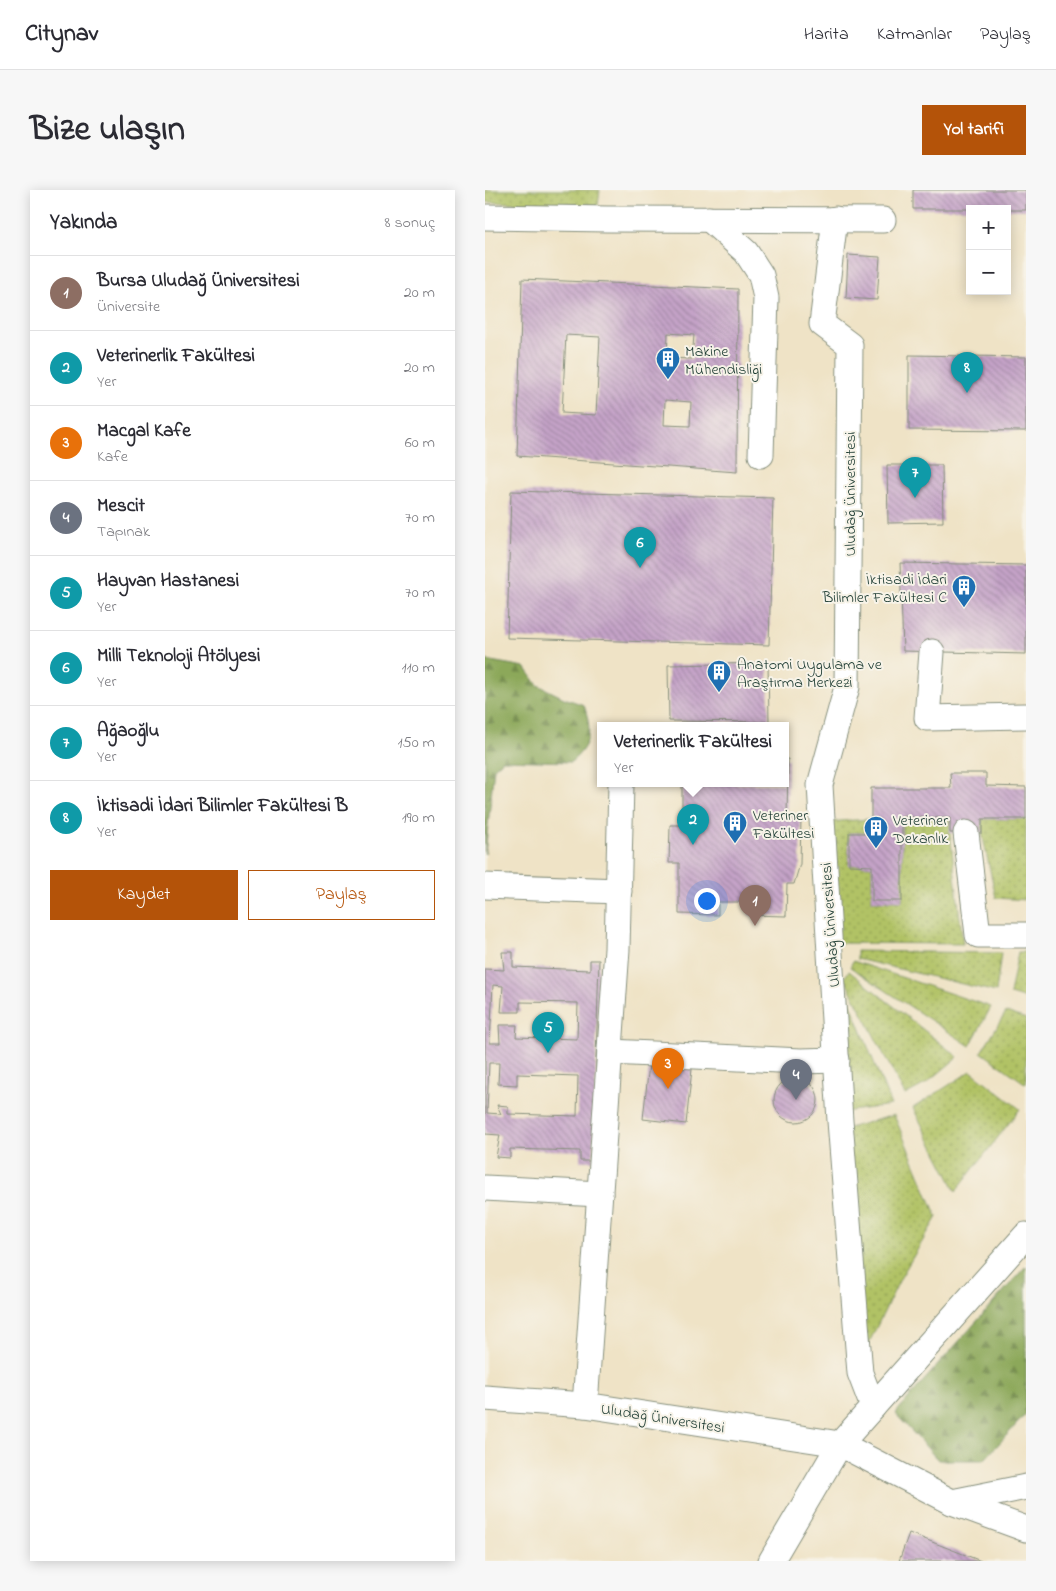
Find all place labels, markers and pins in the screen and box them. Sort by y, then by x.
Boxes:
place label: Makine Mühendisliği [685,340,762,382]
building icon: Makine Mühendisliği [655,346,681,380]
pin: 8 [951,352,983,393]
pin: 7 [899,457,931,498]
pin: 6 [624,527,656,568]
place label: İktisadi İdari Bilimler Fakültesi C [821,568,947,610]
building icon: İktisadi İdari Bilimler Fakültesi C [951,574,977,608]
place label: Anatomi Uygulama ve Araştırma Merkezi [737,653,883,695]
building icon: Anatomi Uygulama ve Araştırma Merkezi [706,659,732,693]
pin: 2 [677,804,709,845]
place label: Veteriner Fakültesi [752,804,814,846]
place label: Veteriner Dekanlık [892,809,949,851]
building icon: Veteriner Fakültesi [722,810,748,844]
building icon: Veteriner Dekanlık [863,815,889,849]
pin: 1 [739,885,771,926]
pin: 5 [532,1012,564,1053]
pin: 3 [652,1048,684,1089]
pin: 4 [780,1059,812,1100]

